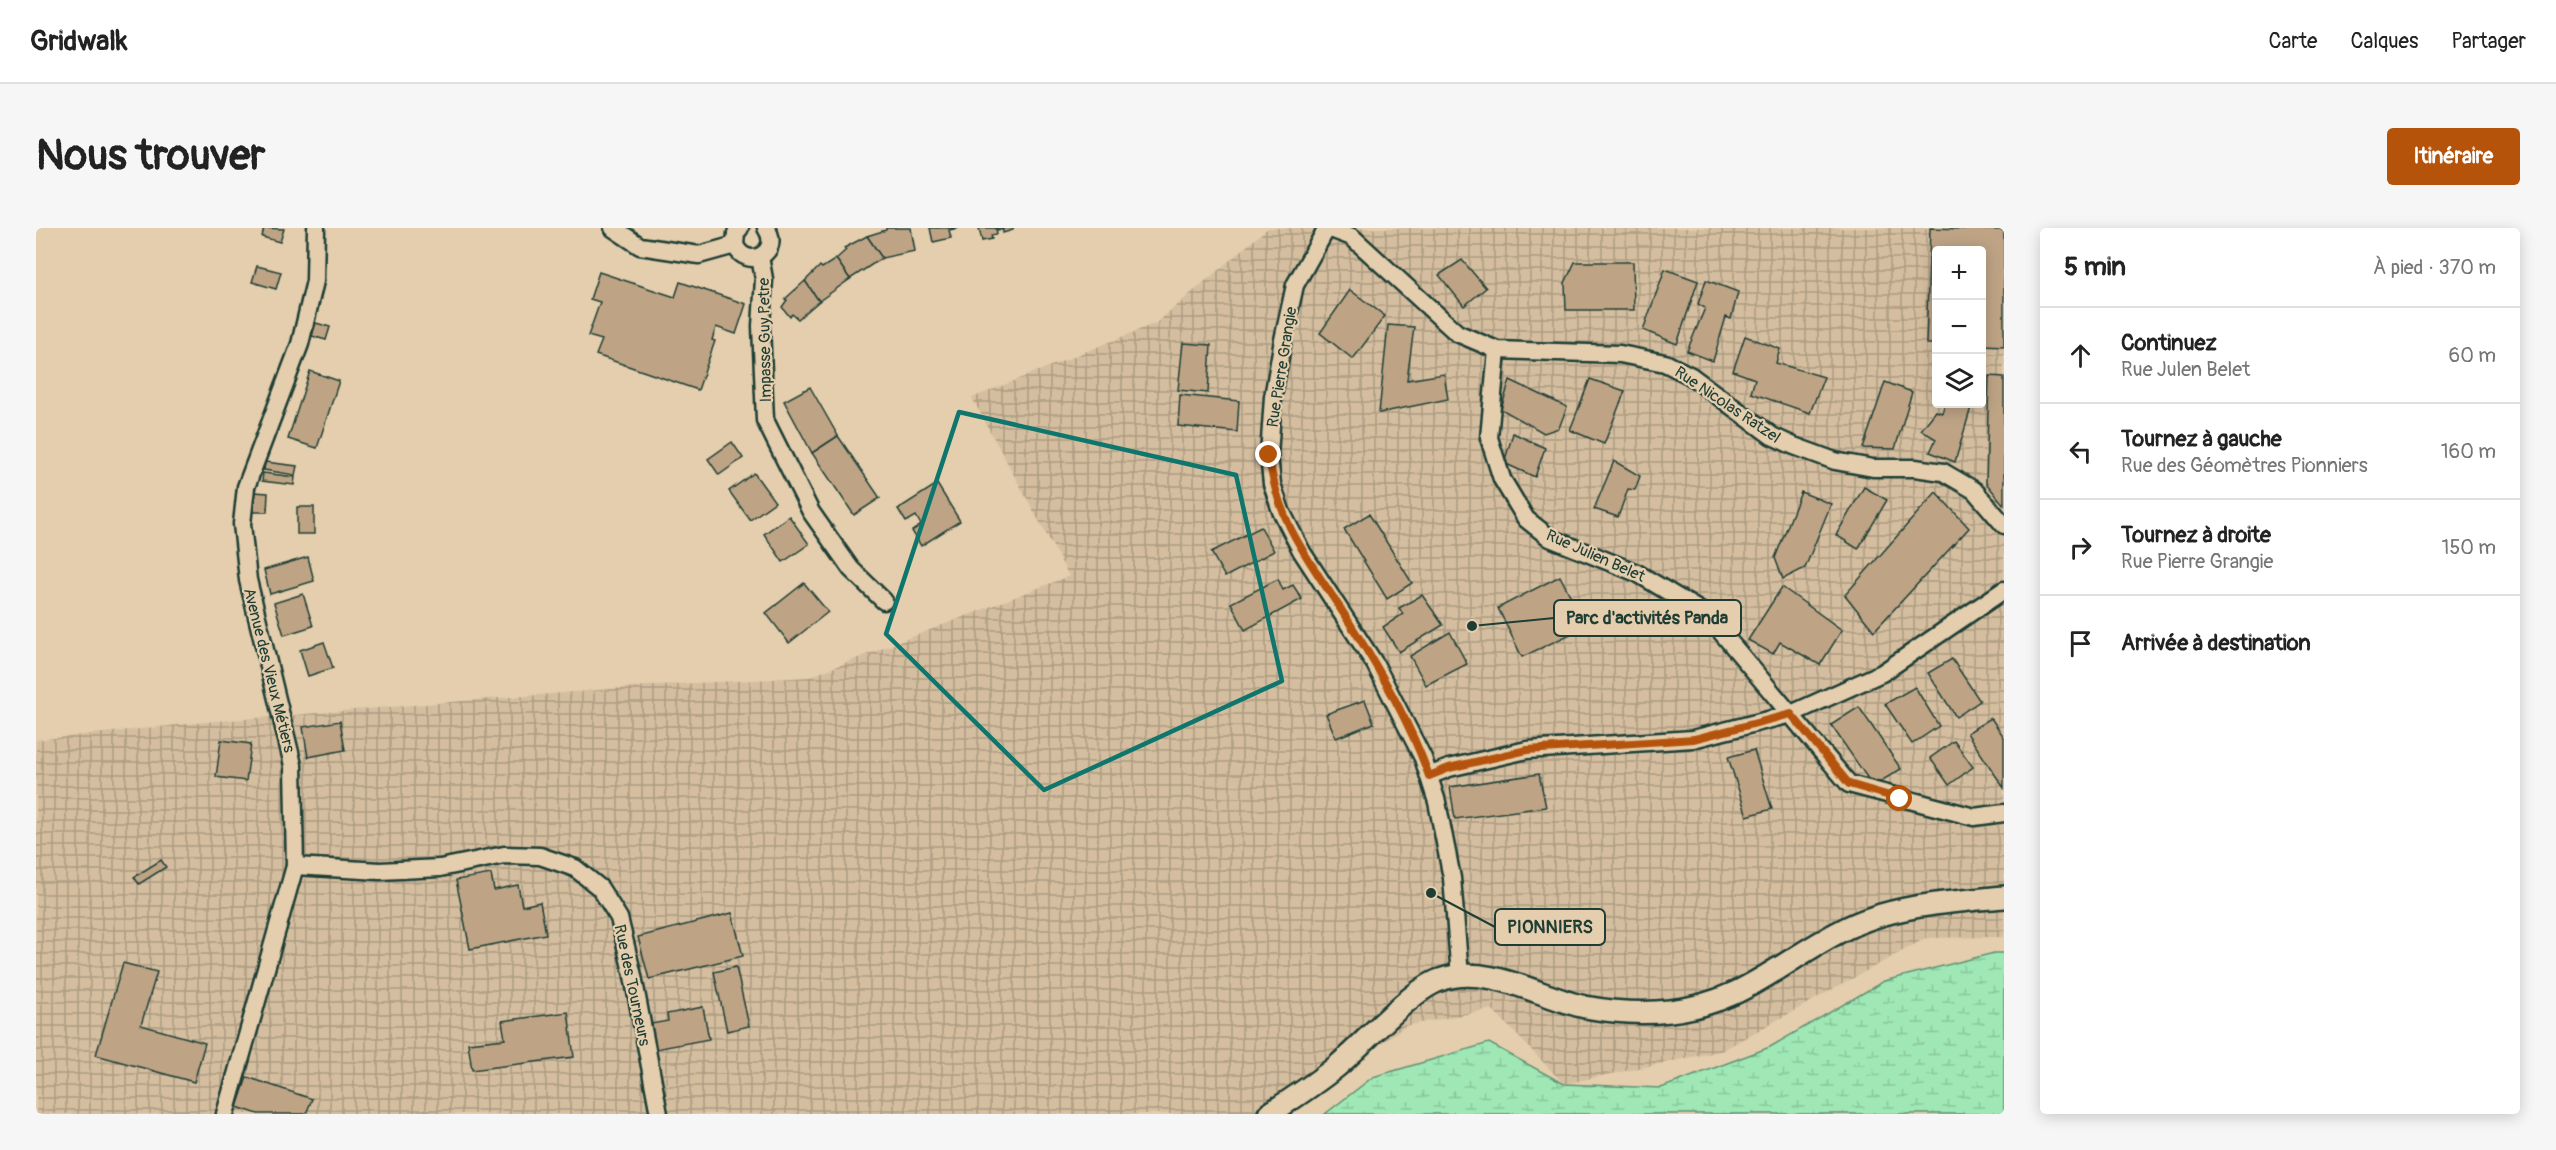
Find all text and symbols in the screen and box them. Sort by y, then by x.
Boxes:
text: Gridwalk [30,24,128,59]
text: Carte [2268,28,2317,55]
text: Calques [2350,28,2418,55]
text: Partager [2451,28,2526,55]
button: Itinéraire [2387,128,2520,185]
text: Nous trouver [36,130,265,182]
map controls [1932,246,1986,408]
button: + [1932,246,1986,300]
text: 5 min [2064,251,2126,283]
text: À pied · 370 m [2373,255,2496,280]
street label: Impasse Guy Petre [754,277,776,403]
button: − [1932,300,1986,354]
street label: Rue Pierre Grangie [1263,305,1301,429]
text: Continuez [2121,329,2217,357]
icon: ahead [2064,339,2097,372]
text: 60 m [2449,343,2496,368]
button: layers [1932,354,1986,408]
text: Rue Julen Belet [2121,357,2250,382]
street label: Rue Nicolas Ratzel [1671,362,1784,448]
text: Tournez à gauche [2121,425,2282,453]
icon: left [2064,435,2097,468]
text: 160 m [2441,439,2496,464]
route end [1255,441,1281,467]
text: Rue des Géomètres Pionniers [2121,453,2368,478]
text: Tournez à droite [2121,521,2271,549]
street label: Rue Julien Belet [1543,525,1649,587]
icon: right [2064,531,2097,564]
text: 150 m [2442,535,2496,560]
text: Rue Pierre Grangie [2121,549,2273,574]
street label: Avenue des Vieux Métiers [239,586,299,755]
callout: Parc d'activités Panda [1554,600,1741,636]
text: Parc d'activités Panda [1566,607,1729,630]
icon: arrive [2064,627,2097,660]
text: Arrivée à destination [2121,629,2311,657]
route start [1886,785,1912,811]
callout: PIONNIERS [1495,909,1605,945]
text: PIONNIERS [1507,916,1593,939]
street label: Rue des Tourneurs [609,923,655,1048]

